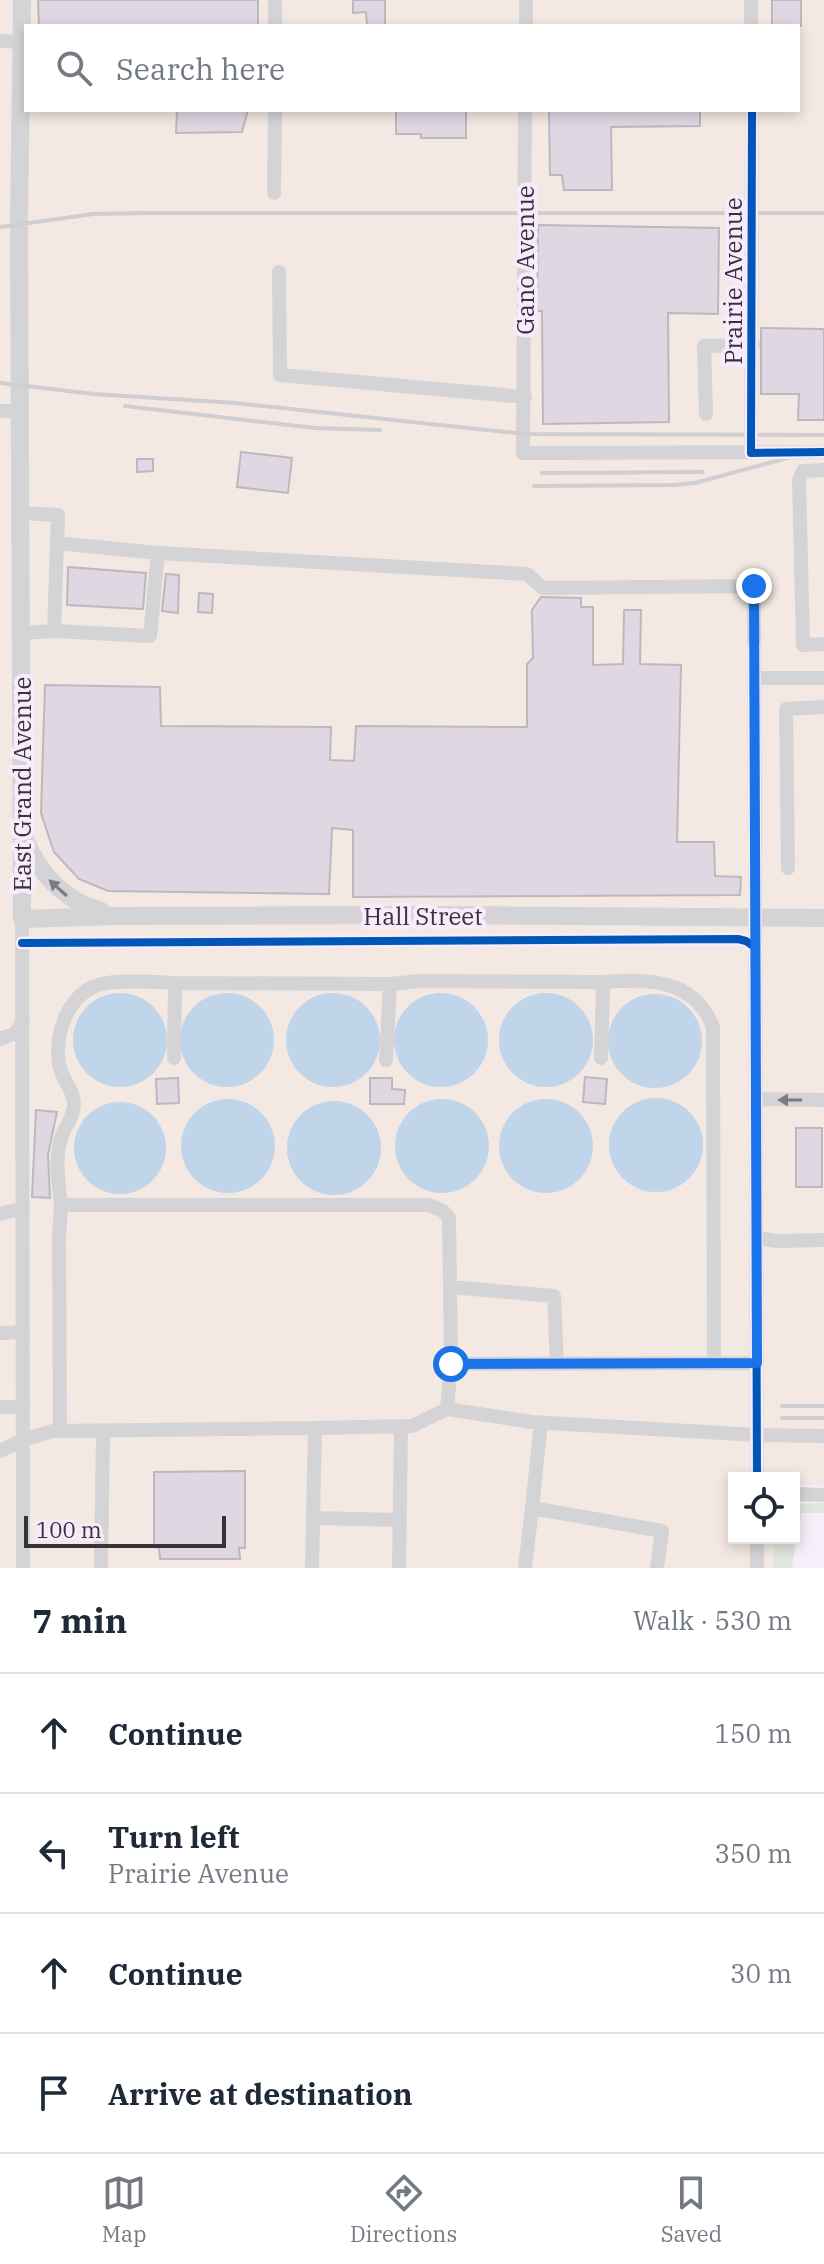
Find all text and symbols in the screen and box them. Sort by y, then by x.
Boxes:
search box [24,24,800,112]
icon: search [52,46,96,90]
text: Search here [116,49,285,88]
street label: Gano Avenue [509,185,541,335]
street label: Prairie Avenue [717,197,749,365]
route end [736,568,772,604]
street label: East Grand Avenue [6,677,38,891]
one-way arrow [49,879,68,897]
street label: Hall Street [363,900,483,932]
one-way arrow [777,1094,802,1106]
route start [433,1346,469,1382]
map controls [728,1472,800,1544]
button: locate [728,1472,800,1544]
scale bar [24,1512,226,1548]
text: 100 m [36,1515,102,1544]
text: 7 min [32,1598,127,1642]
text: Walk · 530 m [633,1603,792,1637]
icon: ahead [32,1711,76,1755]
text: Continue [108,1714,243,1753]
text: 150 m [714,1716,792,1750]
text: Turn left [108,1817,240,1856]
icon: left [32,1831,76,1875]
text: 350 m [714,1836,792,1870]
text: Prairie Avenue [108,1856,289,1890]
icon: ahead [32,1951,76,1995]
text: Continue [108,1954,243,1993]
text: 30 m [730,1956,792,1990]
icon: arrive [32,2071,76,2115]
text: Arrive at destination [108,2074,413,2113]
tab: Map [102,2171,146,2248]
tab: Directions [350,2171,457,2248]
tab: Saved [661,2171,722,2248]

